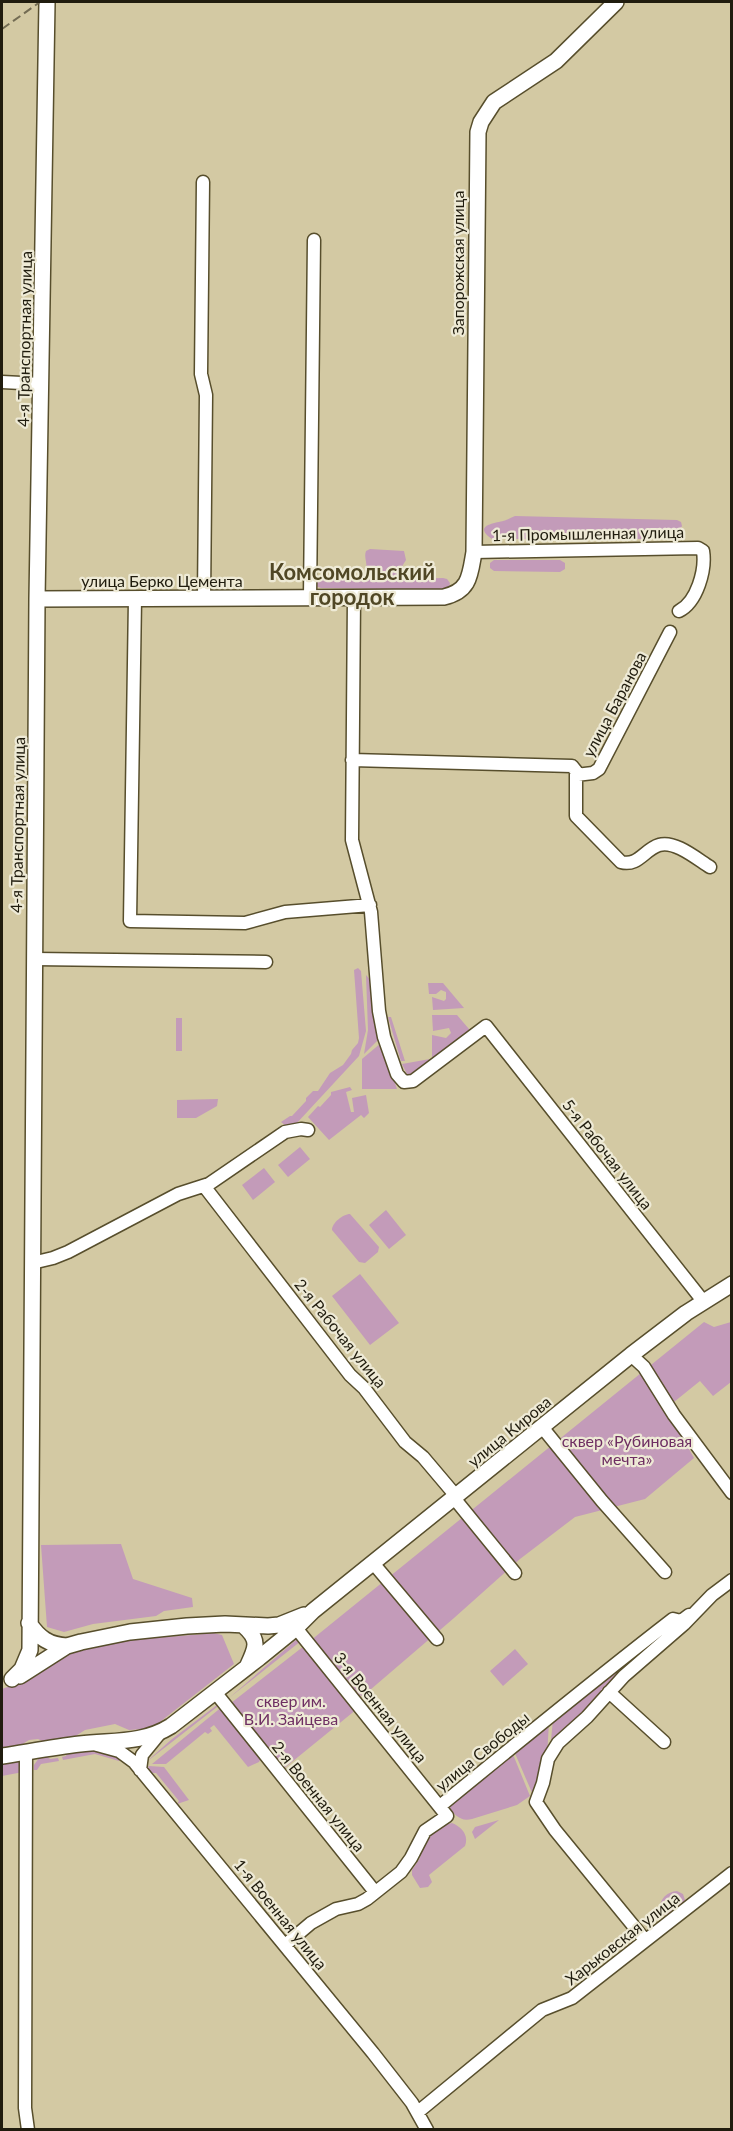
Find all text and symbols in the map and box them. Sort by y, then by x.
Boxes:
street label: Запорожская улица [448,191,467,335]
street label: 4-я Транспортная улица [13,251,35,427]
street label: 1-я Промышленная улица [492,522,684,544]
district label: Комсомольский городок [269,558,435,610]
street label: улица Берко Цемента [81,571,243,590]
street label: улица Баранова [578,648,650,760]
street label: 4-я Транспортная улица [6,737,28,913]
street label: 5-я Рабочая улица [559,1095,657,1213]
street label: 2-я Рабочая улица [291,1275,391,1391]
street label: улица Кирова [464,1392,554,1470]
park label: сквер «Рубиновая мечта» [562,1431,692,1468]
street label: 3-я Военная улица [331,1648,431,1766]
park label: сквер им. В.И. Зайцева [244,1691,338,1728]
street label: улица Свободы [431,1707,533,1795]
street label: 2-я Военная улица [269,1737,369,1855]
street label: 1-я Военная улица [231,1855,331,1973]
street label: Харьковская улица [561,1888,683,1988]

